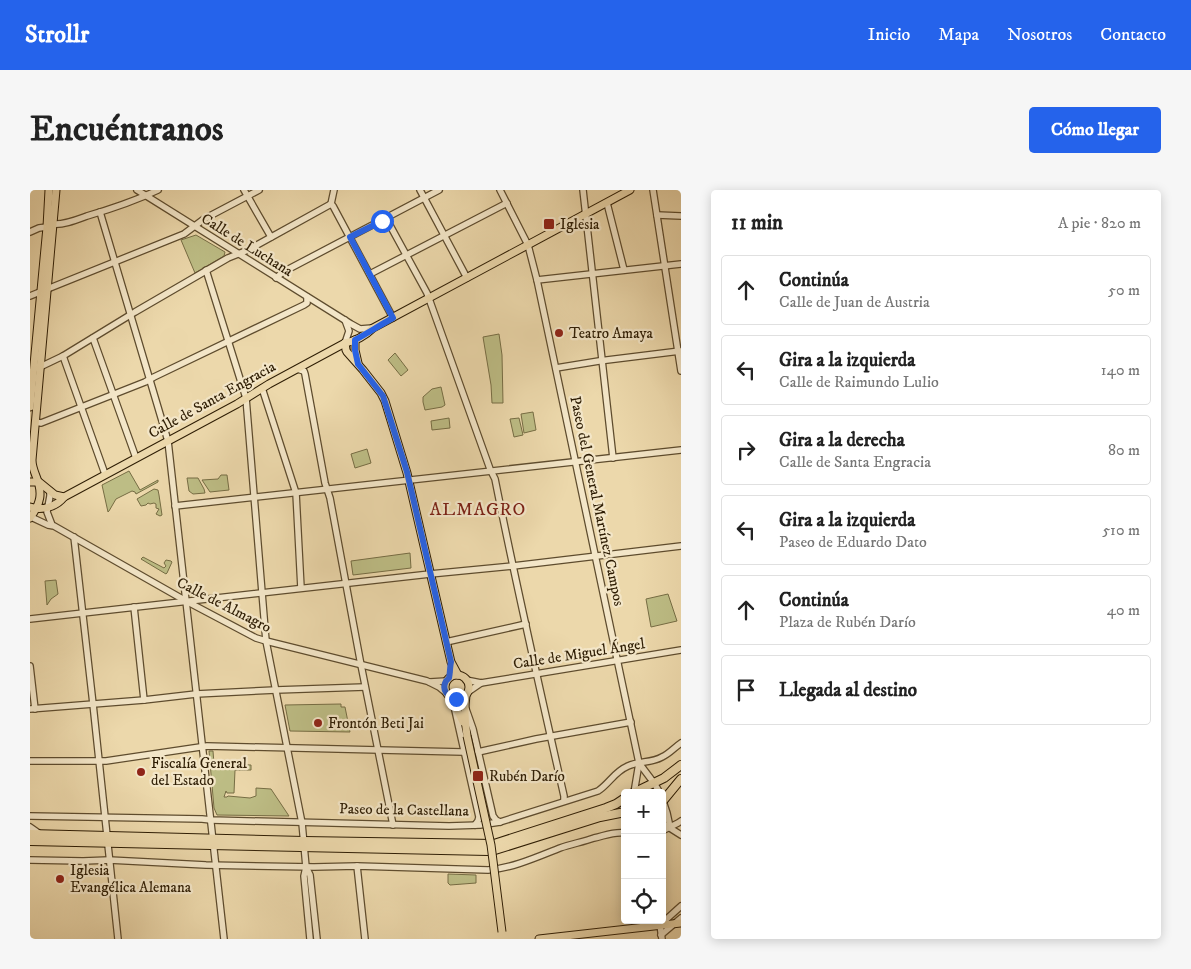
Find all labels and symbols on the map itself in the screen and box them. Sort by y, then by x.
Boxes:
street label: Calle de Luchana [198,209,297,281]
route start [371,210,394,233]
place label: Iglesia [560,215,600,234]
marker: Iglesia [542,217,556,231]
place label: Teatro Amaya [569,324,654,343]
marker: Teatro Amaya [553,327,565,339]
street label: Calle de Santa Engracia [145,357,279,443]
street label: Paseo del General Martínez Campos [565,394,629,608]
district label: ALMAGRO [430,499,526,521]
street label: Calle de Almagro [174,573,274,637]
street label: Calle de Miguel Ángel [512,633,647,674]
route end [445,688,468,711]
place label: Frontón Beti Jai [328,714,424,733]
marker: Frontón Beti Jai [312,717,324,729]
place label: Fiscalía General del Estado [151,754,248,790]
marker: Fiscalía General del Estado [135,766,147,778]
place label: Rubén Darío [489,767,565,786]
marker: Rubén Darío [471,769,485,783]
street label: Paseo de la Castellana [339,799,470,821]
place label: Iglesia Evangélica Alemana [70,861,192,897]
marker: Iglesia Evangélica Alemana [54,873,66,885]

